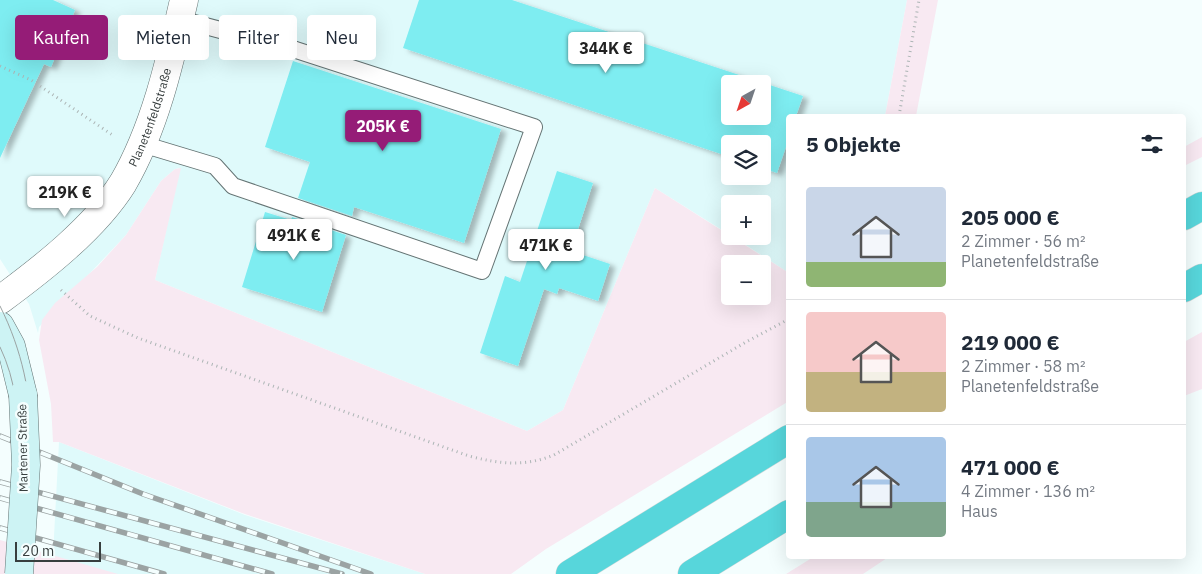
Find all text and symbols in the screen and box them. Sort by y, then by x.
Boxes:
chip: Kaufen [15,15,108,60]
chip: Mieten [118,15,209,60]
chip: Filter [219,15,297,60]
chip: Neu [307,15,376,60]
pin: 344K € [565,32,647,74]
text: 344K € [579,38,633,58]
street label: Planetenfeldstraße [125,66,174,169]
north arrow [721,75,771,125]
map controls [721,75,771,305]
pin: 205K € [342,110,424,152]
text: 205K € [356,116,410,136]
text: 5 Objekte [806,130,901,158]
icon: filters [1138,130,1166,158]
button: layers [721,135,771,185]
pin: 219K € [24,176,106,218]
text: 219K € [38,182,92,202]
button: + [721,195,771,245]
text: 205 000 € [961,203,1060,231]
icon: home [846,207,906,267]
pin: 491K € [253,218,335,261]
text: 491K € [267,225,321,245]
pin: 471K € [505,228,587,271]
text: 2 Zimmer · 56 m² [961,231,1086,251]
text: 471K € [519,235,573,255]
text: Planetenfeldstraße [961,251,1099,271]
button: − [721,255,771,305]
text: 219 000 € [961,328,1060,356]
icon: home [846,332,906,392]
text: 2 Zimmer · 58 m² [961,356,1086,376]
text: Planetenfeldstraße [961,376,1099,396]
street label: Martener Straße [14,403,31,492]
text: 471 000 € [961,453,1060,481]
icon: home [846,457,906,517]
text: 4 Zimmer · 136 m² [961,481,1095,501]
text: Haus [961,501,998,521]
scale bar [15,539,101,562]
text: 20 m [22,542,54,560]

